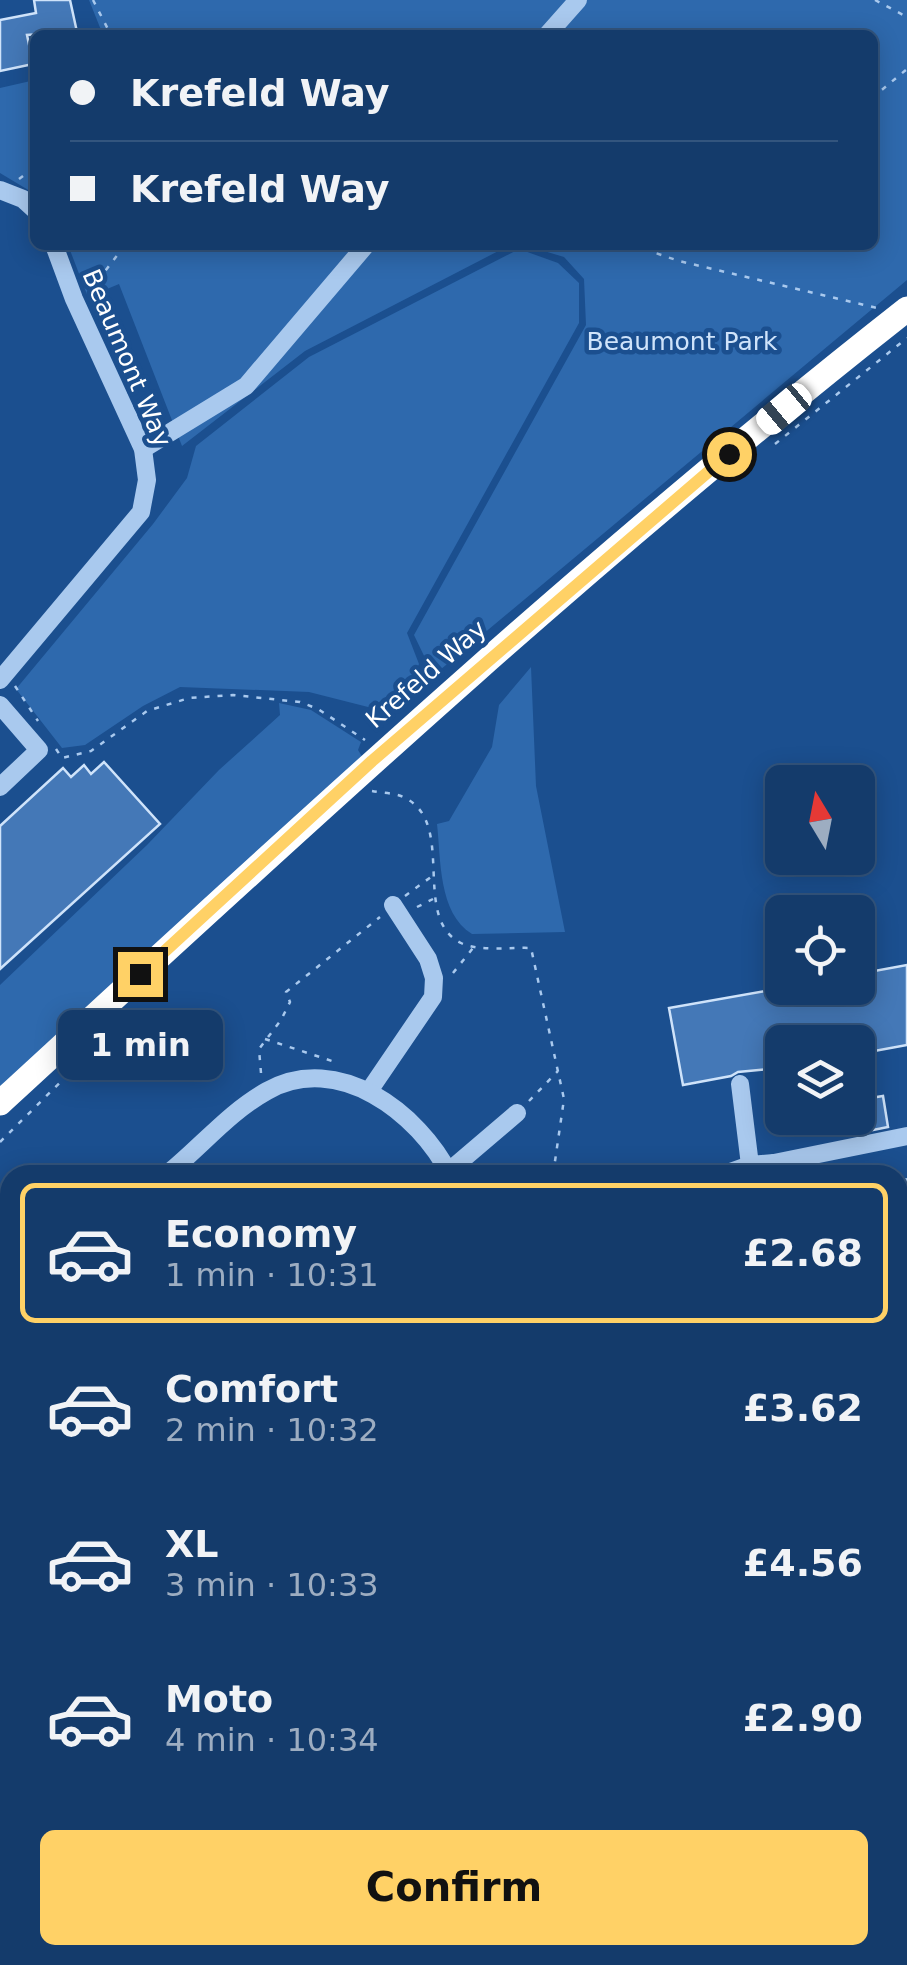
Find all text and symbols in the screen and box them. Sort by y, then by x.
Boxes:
text: Krefeld Way [130,71,390,115]
text: Krefeld Way [130,167,390,211]
street label: Beaumont Way [76,265,178,451]
park label: Beaumont Park [587,327,778,356]
car [751,378,817,440]
route start [707,432,752,477]
street label: Krefeld Way [360,614,492,734]
north arrow [765,765,875,875]
map controls [765,765,875,1135]
button: locate [765,895,875,1005]
route end [118,952,163,997]
callout: 1 min [58,1009,222,1079]
button: layers [765,1025,875,1135]
text: 1 min [90,1026,191,1064]
icon: car [45,1208,135,1298]
text: Economy [165,1212,357,1256]
text: £2.68 [743,1231,863,1275]
text: 1 min · 10:31 [165,1256,379,1294]
icon: car [45,1363,135,1453]
text: Comfort [165,1367,338,1411]
text: £3.62 [743,1386,863,1430]
text: 2 min · 10:32 [165,1411,379,1449]
icon: car [45,1518,135,1608]
text: XL [165,1522,219,1566]
text: £4.56 [743,1541,863,1585]
text: 3 min · 10:33 [165,1566,379,1604]
icon: car [45,1673,135,1763]
text: Moto [165,1677,273,1721]
text: £2.90 [743,1696,863,1740]
text: 4 min · 10:34 [165,1721,379,1759]
button: Confirm [40,1830,868,1945]

